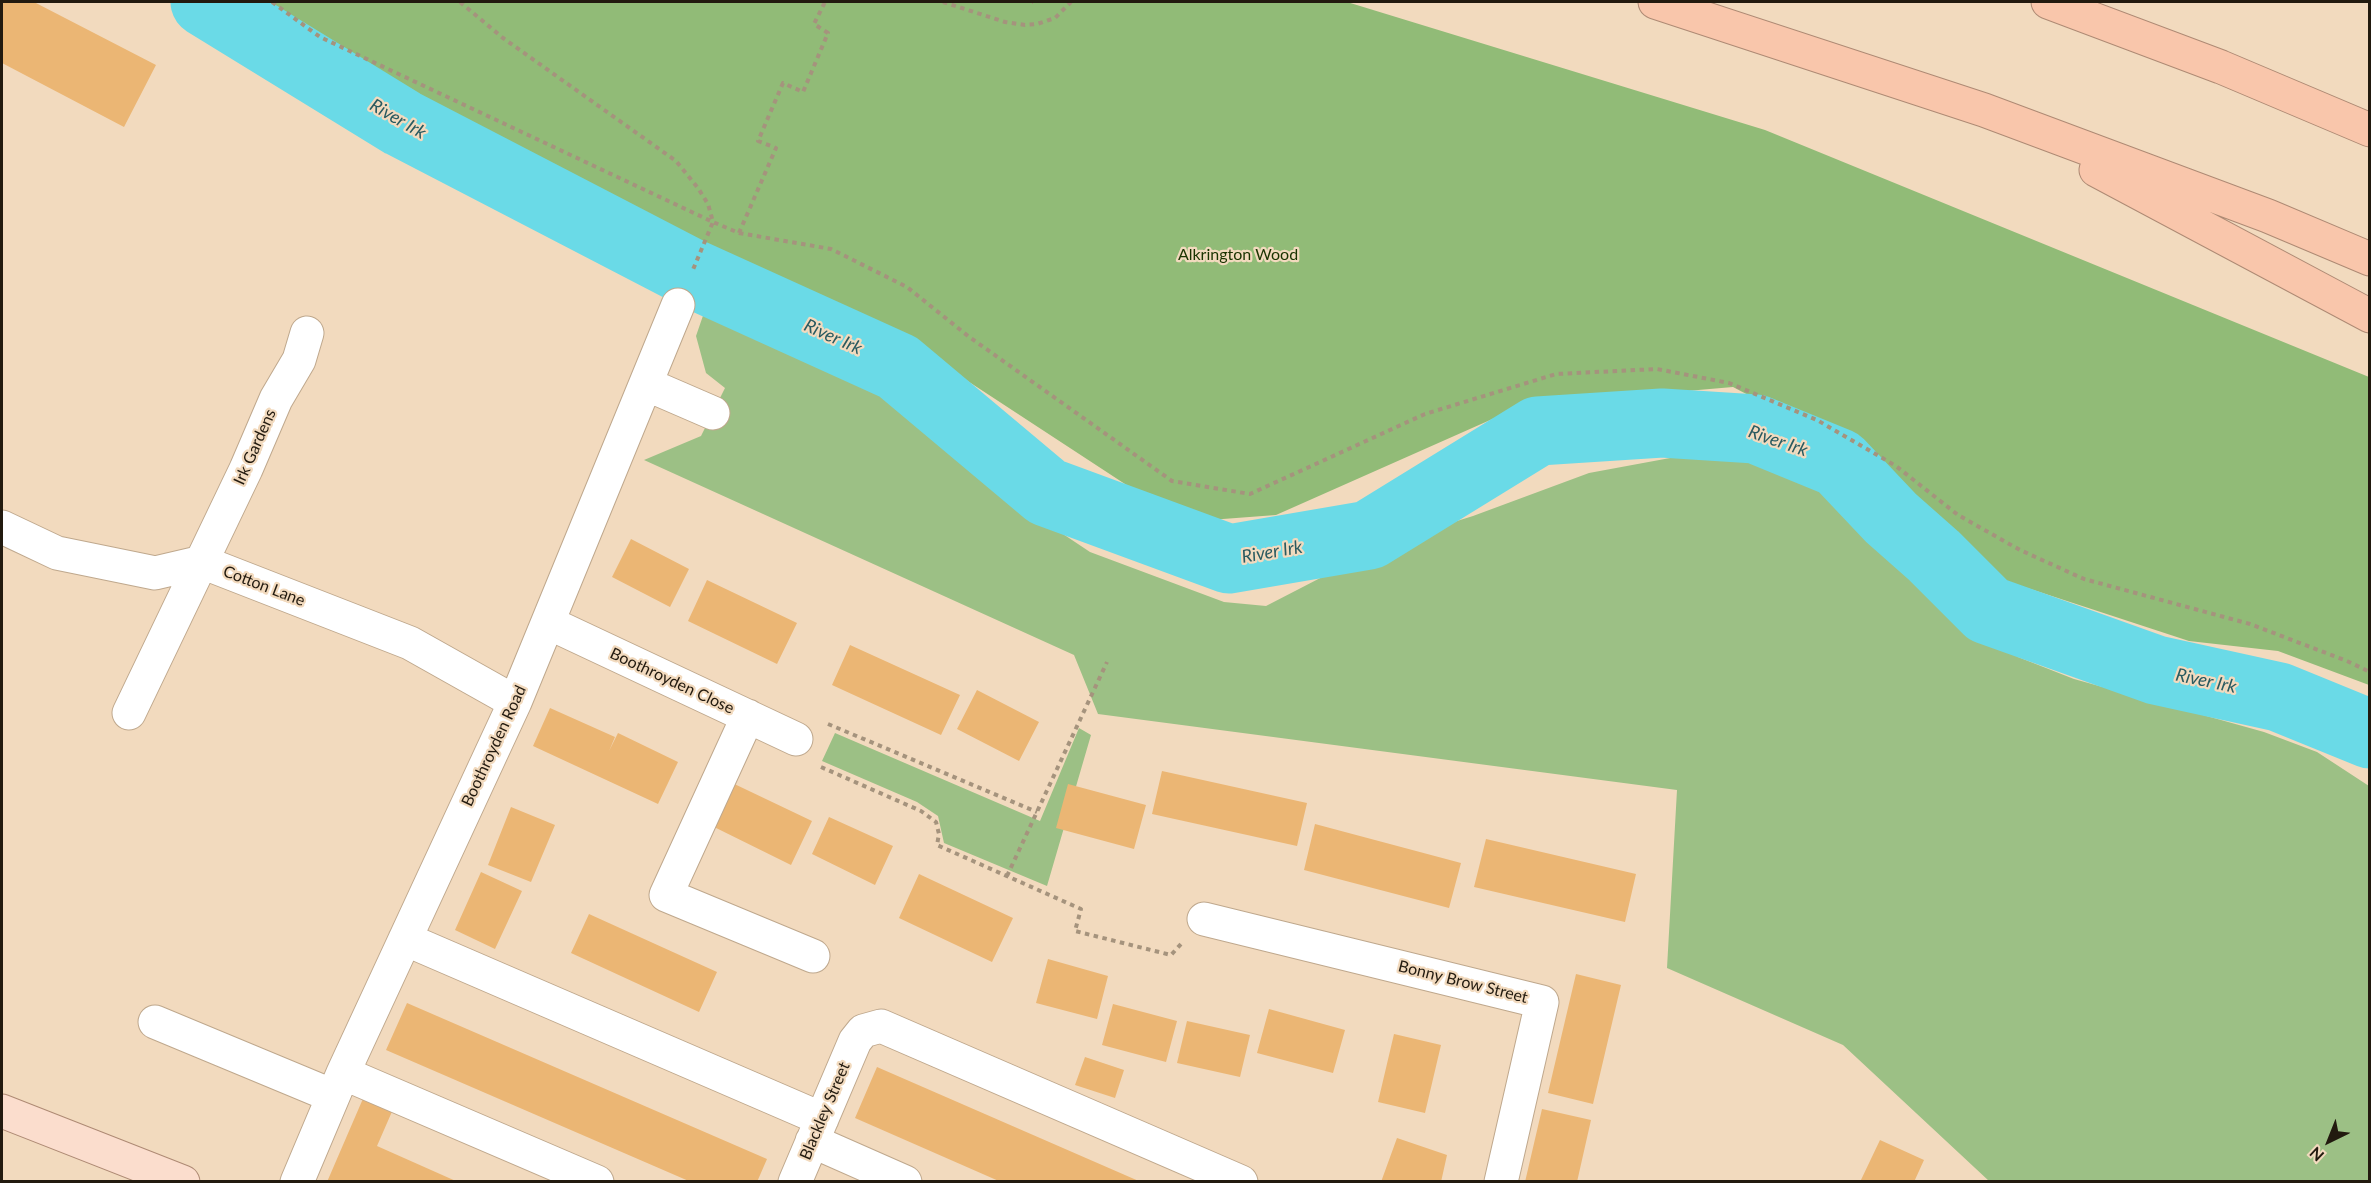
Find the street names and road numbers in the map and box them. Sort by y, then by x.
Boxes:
street label: Irk Gardens [230,406,280,488]
street label: Cotton Lane [220,562,308,610]
street label: Boothroyden Close [607,644,737,718]
street label: Boothroyden Road [458,683,530,809]
street label: Bonny Brow Street [1396,957,1530,1007]
street label: Blackley Street [796,1059,854,1163]

